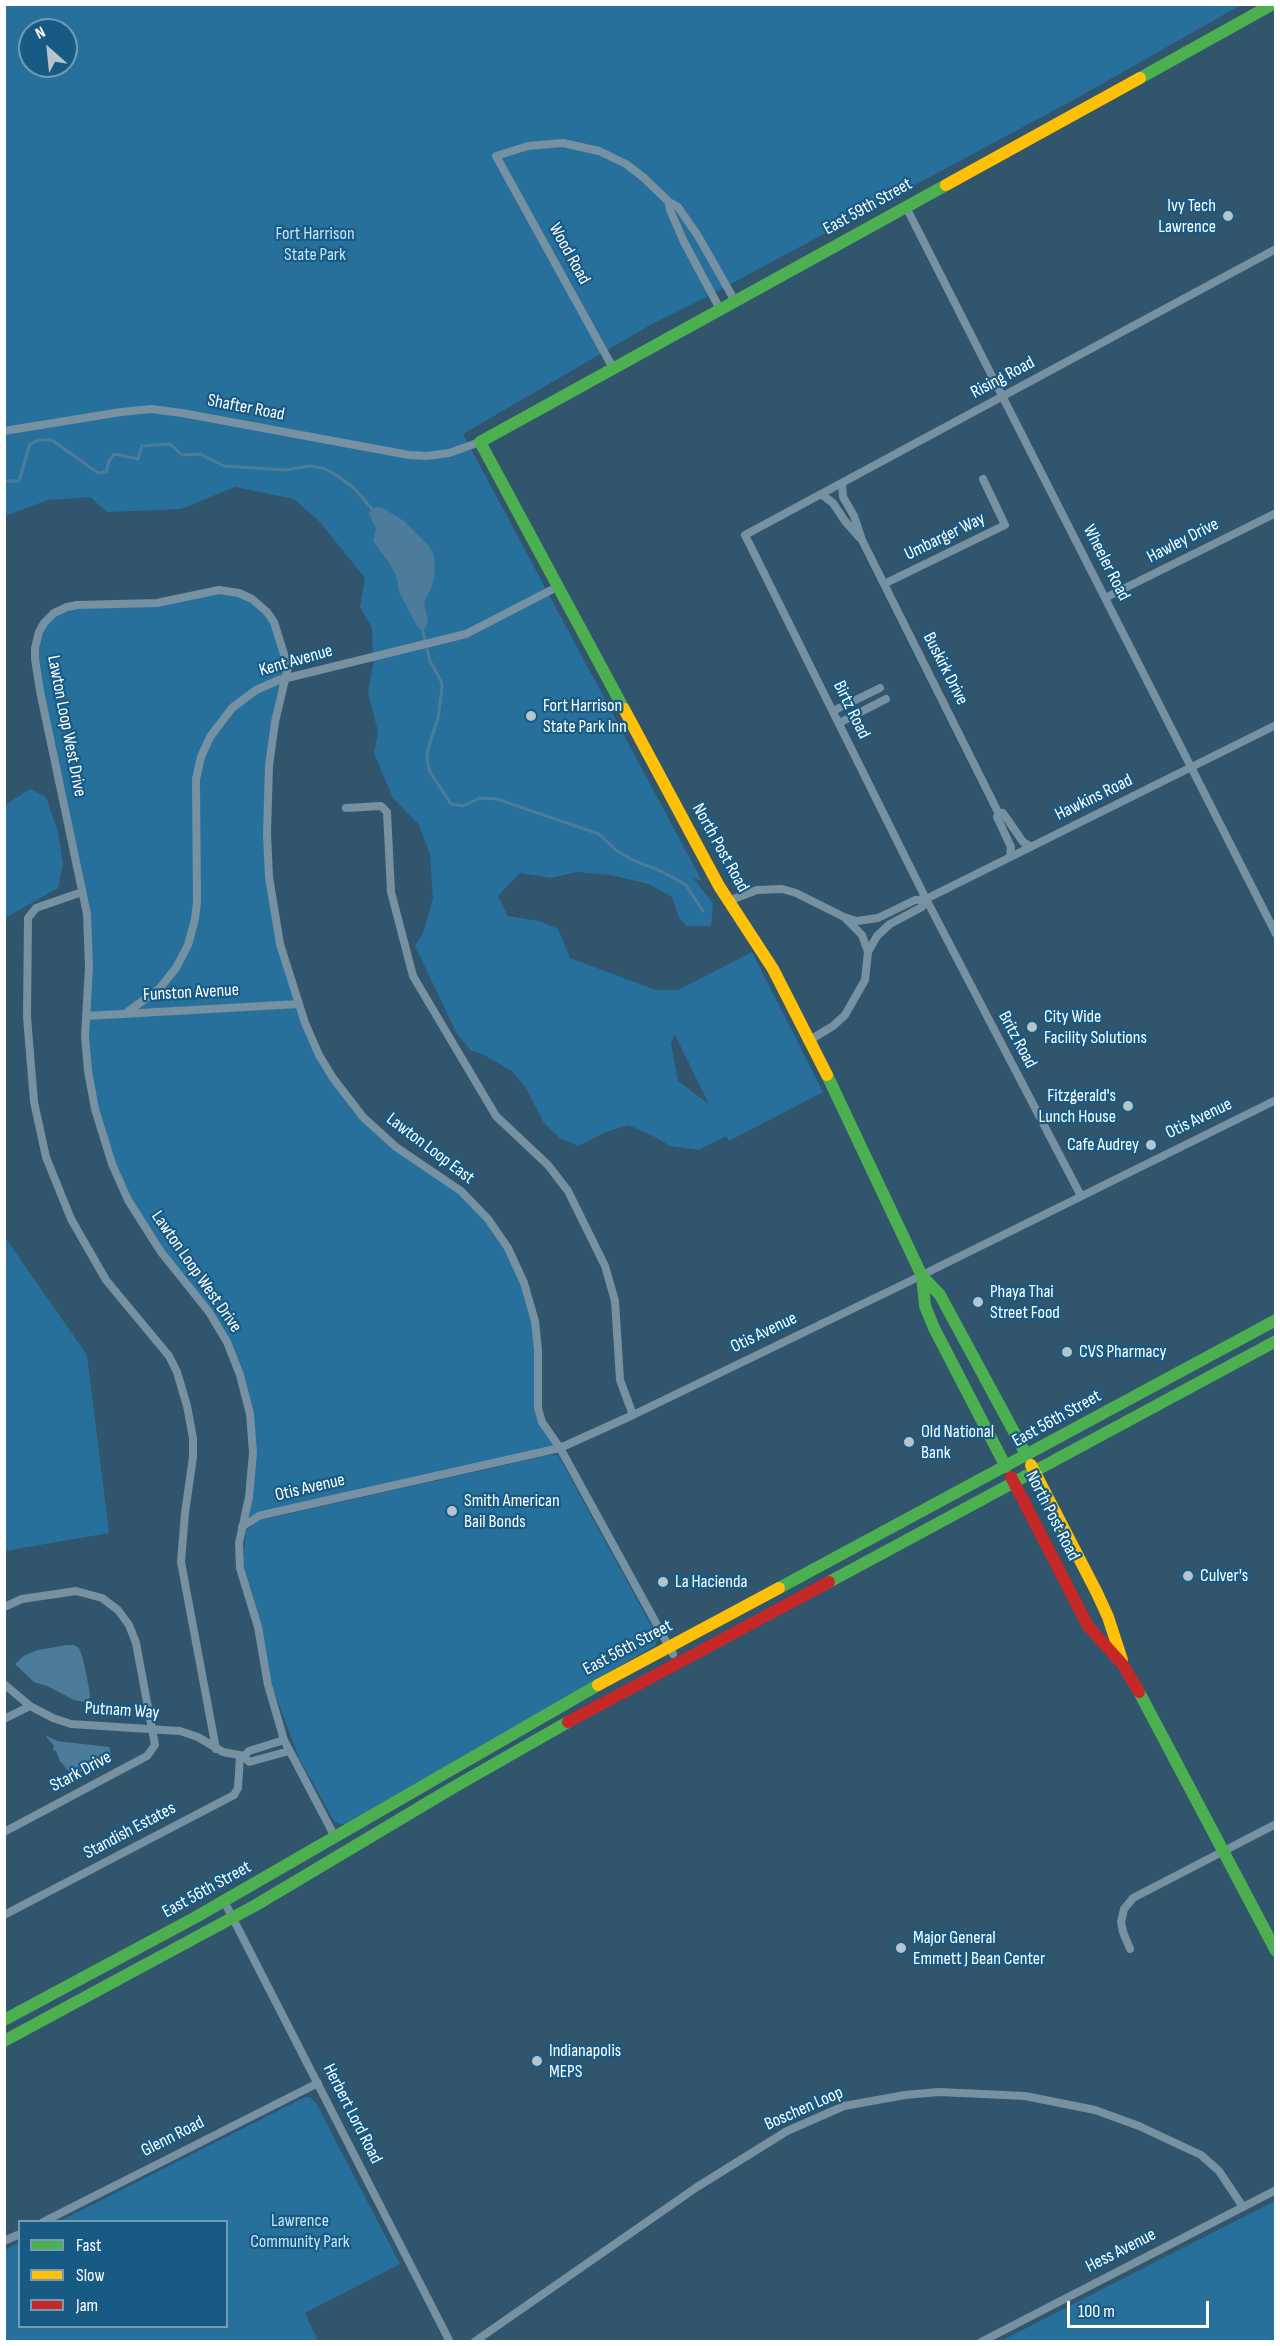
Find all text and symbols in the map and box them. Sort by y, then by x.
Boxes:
north arrow [18,18,78,78]
text: N [32,23,49,44]
street label: East 59th Street [820,174,916,240]
place label: Ivy Tech Lawrence [1158,195,1216,238]
marker: Ivy Tech Lawrence [1221,209,1235,223]
street label: Wood Road [543,220,595,288]
park label: Fort Harrison State Park [275,223,355,266]
street label: Rising Road [967,352,1039,404]
street label: Shafter Road [206,390,286,426]
street label: Umbarger Way [901,508,989,566]
street label: Hawley Drive [1143,514,1223,568]
street label: Wheeler Road [1078,521,1134,605]
street label: Buskirk Drive [918,629,972,709]
street label: Kent Avenue [257,640,335,682]
street label: Lawton Loop West Drive [42,653,90,799]
street label: Birtz Road [828,678,874,742]
place label: Fort Harrison State Park Inn [543,695,627,738]
marker: Fort Harrison State Park Inn [524,709,538,723]
street label: Hawkins Road [1052,770,1136,826]
street label: North Post Road [687,800,753,896]
street label: Funston Avenue [143,980,239,1006]
place label: City Wide Facility Solutions [1044,1006,1147,1048]
street label: Britz Road [993,1008,1041,1072]
marker: City Wide Facility Solutions [1025,1020,1039,1034]
place label: Fitzgerald's Lunch House [1039,1085,1116,1128]
street label: Otis Avenue [1162,1094,1236,1144]
marker: Fitzgerald's Lunch House [1121,1099,1135,1113]
street label: Lawton Loop East [382,1109,478,1189]
place label: Cafe Audrey [1067,1134,1139,1156]
marker: Cafe Audrey [1144,1138,1158,1152]
street label: Lawton Loop West Drive [146,1207,246,1337]
place label: Phaya Thai Street Food [990,1281,1060,1324]
marker: Phaya Thai Street Food [971,1295,985,1309]
street label: Otis Avenue [727,1308,801,1358]
place label: CVS Pharmacy [1079,1341,1166,1363]
marker: CVS Pharmacy [1060,1345,1074,1359]
street label: East 56th Street [1009,1386,1105,1452]
place label: Old National Bank [921,1421,994,1464]
marker: Old National Bank [902,1435,916,1449]
street label: North Post Road [1020,1467,1084,1565]
street label: Otis Avenue [273,1469,347,1507]
place label: Smith American Bail Bonds [464,1490,560,1532]
marker: Smith American Bail Bonds [445,1504,459,1518]
place label: Culver's [1200,1565,1248,1587]
marker: Culver's [1181,1569,1195,1583]
place label: La Hacienda [675,1571,747,1593]
marker: La Hacienda [656,1575,670,1589]
street label: East 56th Street [580,1615,676,1681]
street label: Putnam Way [84,1698,160,1724]
street label: Stark Drive [47,1747,115,1797]
street label: Standish Estates [80,1798,180,1864]
street label: East 56th Street [159,1857,255,1923]
place label: Major General Emmett J Bean Center [913,1927,1045,1970]
marker: Major General Emmett J Bean Center [894,1941,908,1955]
place label: Indianapolis MEPS [549,2040,621,2082]
marker: Indianapolis MEPS [530,2054,544,2068]
street label: Herbert Lord Road [318,2060,386,2168]
street label: Boschen Loop [761,2082,847,2136]
street label: Glenn Road [138,2112,208,2162]
park label: Lawrence Community Park [250,2210,350,2252]
legend [18,2220,228,2328]
street label: Hess Avenue [1082,2224,1160,2278]
text: Fast [76,2235,101,2256]
text: Slow [76,2265,105,2286]
scale bar [1070,2289,1212,2327]
text: Jam [76,2295,98,2316]
text: 100 m [1078,2301,1115,2322]

